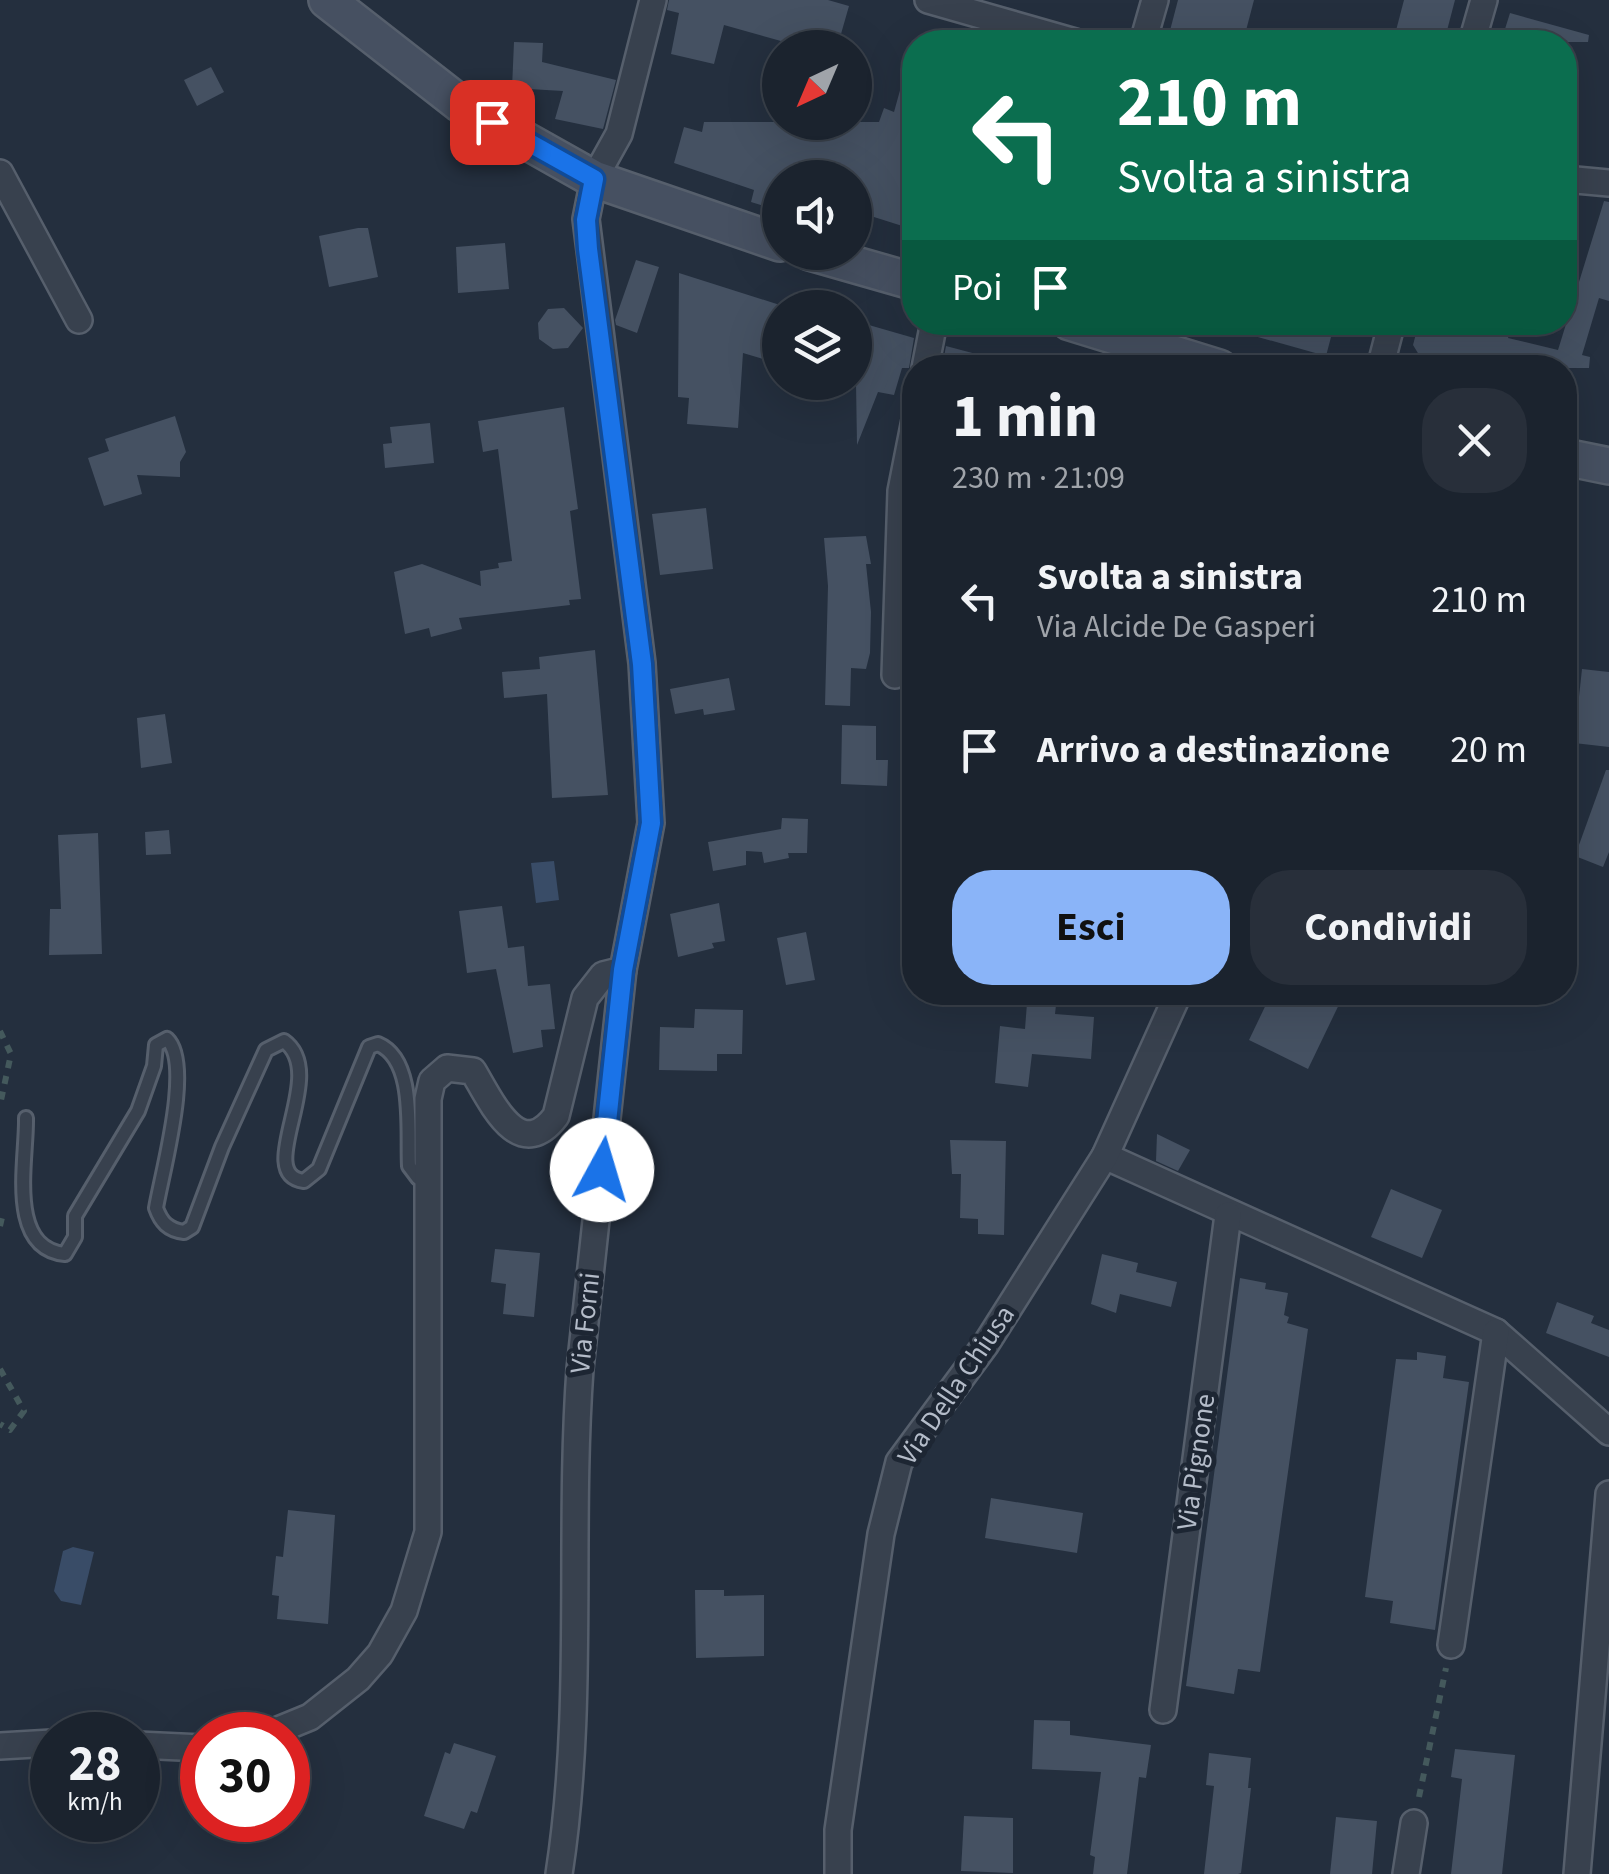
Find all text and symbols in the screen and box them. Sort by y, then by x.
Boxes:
north arrow [762,30,872,140]
map controls [762,30,872,400]
text: 210 m [1117,53,1302,153]
icon: left [952,70,1082,200]
pin [450,80,535,165]
icon: arrive [465,95,520,150]
text: Svolta a sinistra [1117,146,1411,210]
button: sound [762,160,872,270]
icon: arrive [1023,260,1078,315]
text: Poi [952,261,1003,315]
button: layers [762,290,872,400]
text: 1 min [952,375,1098,460]
button: close [1422,388,1527,493]
text: 230 m · 21:09 [952,455,1125,501]
text: Svolta a sinistra [1037,550,1303,604]
icon: left [952,573,1007,628]
text: 210 m [1431,573,1527,627]
text: Via Alcide De Gasperi [1037,604,1316,650]
icon: arrive [952,723,1007,778]
text: Arrivo a destinazione [1037,723,1390,777]
text: 20 m [1450,723,1527,777]
button: Esci [952,870,1230,985]
button: Condividi [1250,870,1527,985]
position arrow [550,1118,654,1222]
street label: Via Forni [560,1270,610,1376]
street label: Via Della Chiusa [888,1297,1024,1473]
street label: Via Pignone [1167,1391,1225,1533]
speed limit sign: 30 [180,1712,310,1842]
text: 28 [69,1729,121,1800]
text: km/h [67,1784,123,1820]

